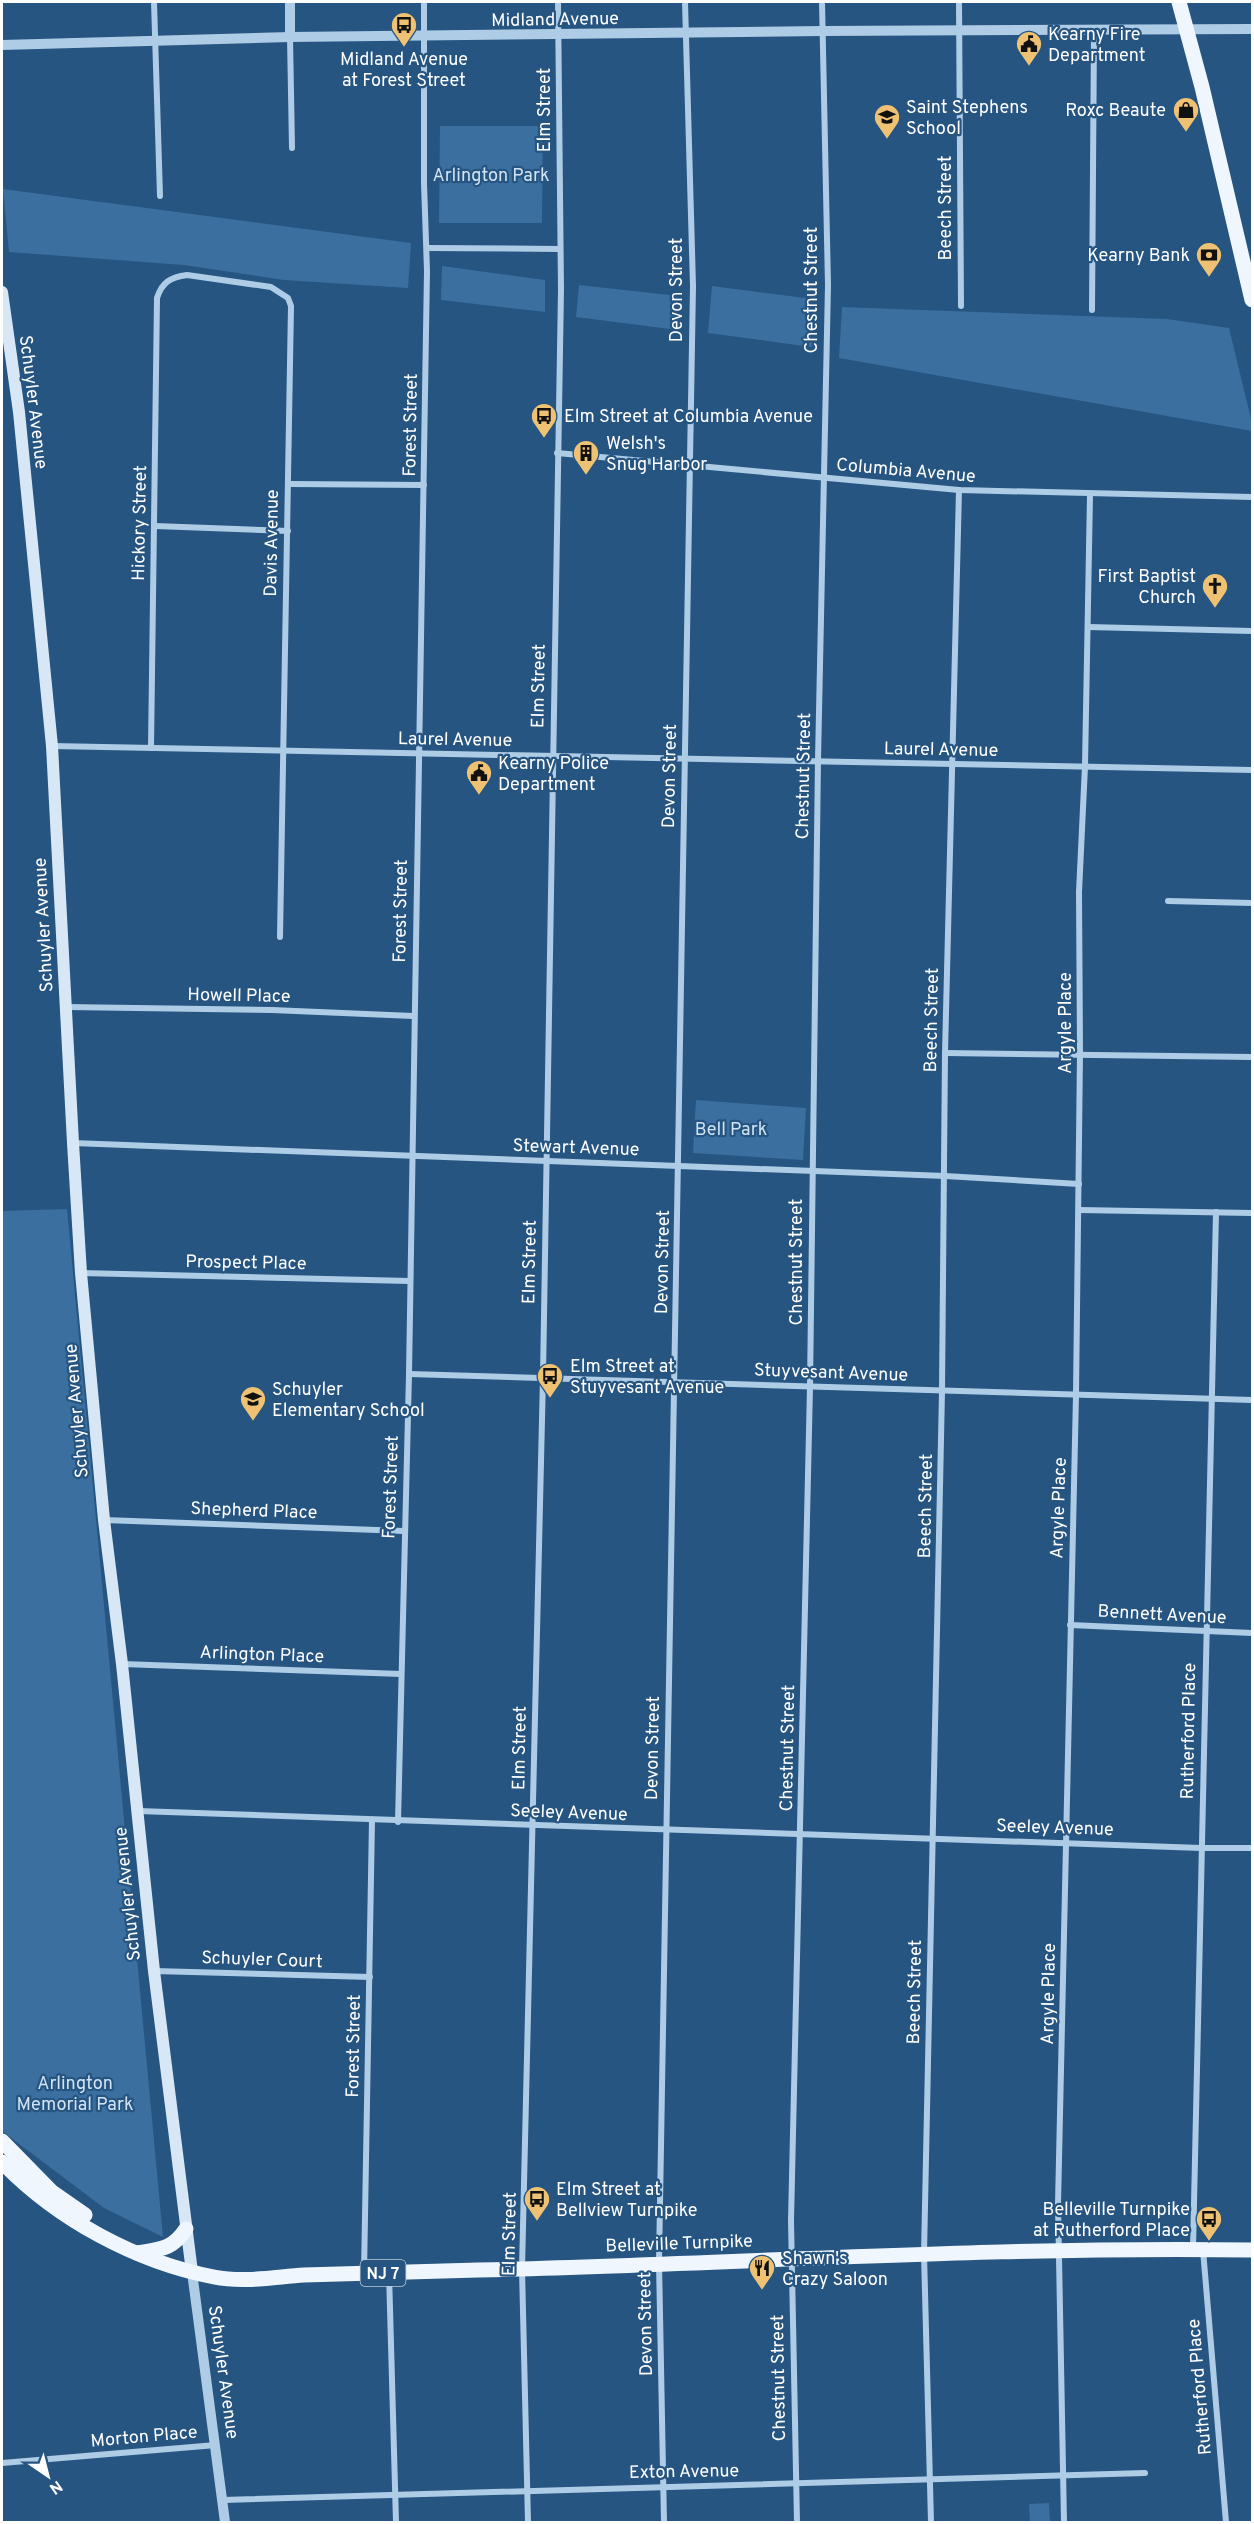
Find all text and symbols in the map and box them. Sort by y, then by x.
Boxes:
street label: Midland Avenue [491,8,619,33]
bus stop icon: Midland Avenue at Forest Street [389,10,419,48]
place label: Kearny Fire Department [1048,24,1146,68]
public building icon: Kearny Fire Department [1014,29,1044,67]
place label: Midland Avenue at Forest Street [340,49,468,93]
street label: Elm Street [534,68,557,152]
shop icon: Roxc Beaute [1171,95,1201,133]
place label: Saint Stephens School [906,97,1028,141]
place label: Roxc Beaute [1065,100,1166,123]
school or university icon: Saint Stephens School [872,102,902,140]
street label: Beech Street [935,156,958,260]
park label: Arlington Park [432,165,550,188]
street label: Chestnut Street [801,227,824,353]
street label: Devon Street [666,238,689,342]
bank icon: Kearny Bank [1194,240,1224,278]
place label: Kearny Bank [1087,245,1190,268]
street label: Schuyler Avenue [13,334,52,470]
street label: Forest Street [399,373,424,477]
bus stop icon: Elm Street at Columbia Avenue [529,401,559,439]
place label: Elm Street at Columbia Avenue [564,406,813,429]
place label: Welsh's Snug Harbor [606,433,707,477]
building icon: Welsh's Snug Harbor [571,438,601,476]
street label: Columbia Avenue [835,454,977,489]
street label: Hickory Street [128,465,153,581]
street label: Davis Avenue [260,489,285,597]
place label: First Baptist Church [1097,566,1196,610]
church icon: First Baptist Church [1200,571,1230,609]
street label: Elm Street [527,644,552,728]
street label: Chestnut Street [792,712,817,840]
street label: Devon Street [658,724,683,828]
street label: Laurel Avenue [398,728,512,753]
street label: Laurel Avenue [884,738,998,763]
place label: Kearny Police Department [498,753,609,797]
public building icon: Kearny Police Department [464,758,494,796]
street label: Schuyler Avenue [29,857,60,993]
street label: Forest Street [389,859,414,963]
street label: Beech Street [920,967,945,1073]
street label: Argyle Place [1055,972,1078,1074]
street label: Howell Place [187,984,291,1009]
park label: Bell Park [695,1119,767,1142]
street label: Stewart Avenue [512,1135,640,1162]
street label: Chestnut Street [786,1199,809,1325]
street label: Devon Street [651,1210,676,1314]
street label: Elm Street [518,1220,543,1304]
street label: Prospect Place [185,1251,307,1276]
street label: Schuyler Avenue [60,1343,95,1479]
place label: Elm Street at Stuyvesant Avenue [570,1356,724,1400]
street label: Stuyvesant Avenue [753,1359,908,1388]
bus stop icon: Elm Street at Stuyvesant Avenue [535,1361,565,1399]
place label: Schuyler Elementary School [272,1379,425,1423]
school or university icon: Schuyler Elementary School [238,1384,268,1422]
street label: Forest Street [378,1435,405,1539]
street label: Beech Street [914,1453,939,1559]
street label: Argyle Place [1046,1457,1073,1559]
street label: Shepherd Place [190,1498,318,1525]
street label: Bennett Avenue [1097,1601,1227,1630]
street label: Arlington Place [199,1642,325,1669]
street label: Rutherford Place [1177,1662,1202,1800]
street label: Chestnut Street [776,1684,801,1812]
street label: Devon Street [641,1696,666,1800]
street label: Elm Street [508,1706,533,1790]
street label: Seeley Avenue [510,1800,628,1827]
street label: Seeley Avenue [996,1815,1114,1842]
street label: Schuyler Avenue [110,1826,147,1962]
street label: Beech Street [903,1939,928,2045]
street label: Argyle Place [1037,1943,1062,2045]
street label: Schuyler Court [201,1947,323,1974]
street label: Forest Street [342,1994,367,2098]
park label: Arlington Memorial Park [17,2073,133,2117]
place label: Elm Street at Bellview Turnpike [556,2179,698,2223]
bus stop icon: Elm Street at Bellview Turnpike [522,2184,552,2222]
street label: Elm Street [498,2192,523,2276]
place label: Belleville Turnpike at Rutherford Place [1033,2199,1190,2243]
bus stop icon: Belleville Turnpike at Rutherford Place [1194,2204,1224,2242]
street label: Belleville Turnpike [605,2230,753,2259]
place label: Shawn's Crazy Saloon [782,2248,888,2292]
restaurant icon: Shawn's Crazy Saloon [747,2253,777,2291]
road number: NJ 7 [360,2260,406,2286]
street label: Devon Street [634,2272,659,2376]
street label: Schuyler Avenue [202,2304,243,2441]
street label: Chestnut Street [767,2314,792,2442]
street label: Rutherford Place [1183,2318,1218,2456]
street label: Morton Place [90,2421,199,2454]
north arrow [18,2446,78,2506]
street label: Exton Avenue [629,2460,739,2485]
text: N [45,2475,66,2498]

